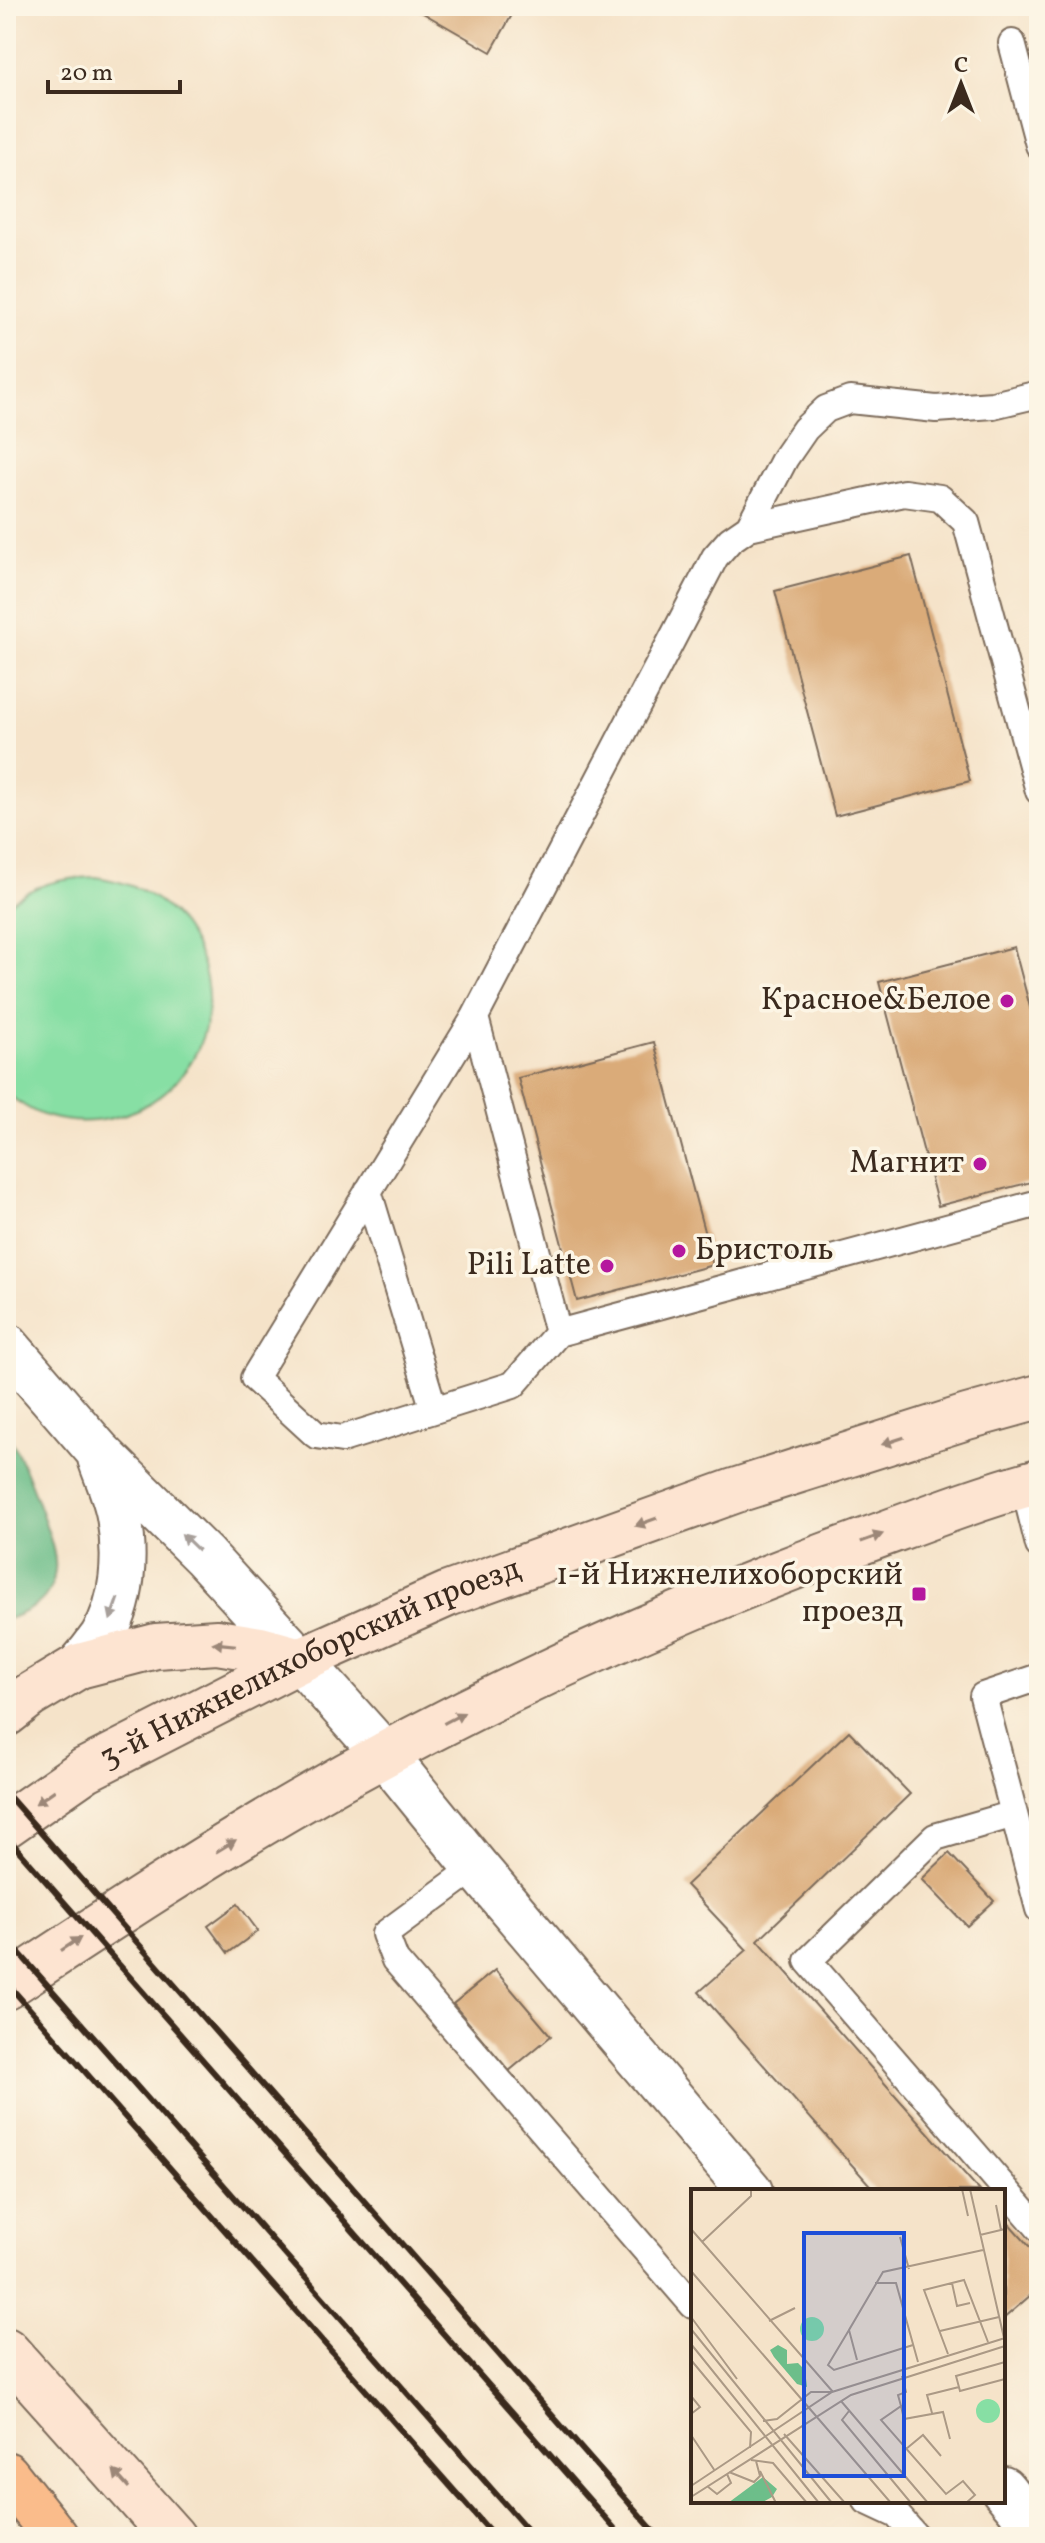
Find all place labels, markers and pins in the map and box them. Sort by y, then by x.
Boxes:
place label: Красное&Белое [761,979,991,1023]
marker: Красное&Белое [998,992,1016,1010]
place label: Магнит [849,1142,964,1186]
marker: Магнит [971,1155,989,1173]
place label: Бристоль [695,1229,834,1273]
marker: Бристоль [670,1242,688,1260]
place label: Pili Latte [467,1244,591,1288]
marker: Pili Latte [598,1257,616,1275]
place label: 1-й Нижнелихоборский проезд [556,1554,903,1635]
marker: 1-й Нижнелихоборский проезд [910,1585,928,1603]

